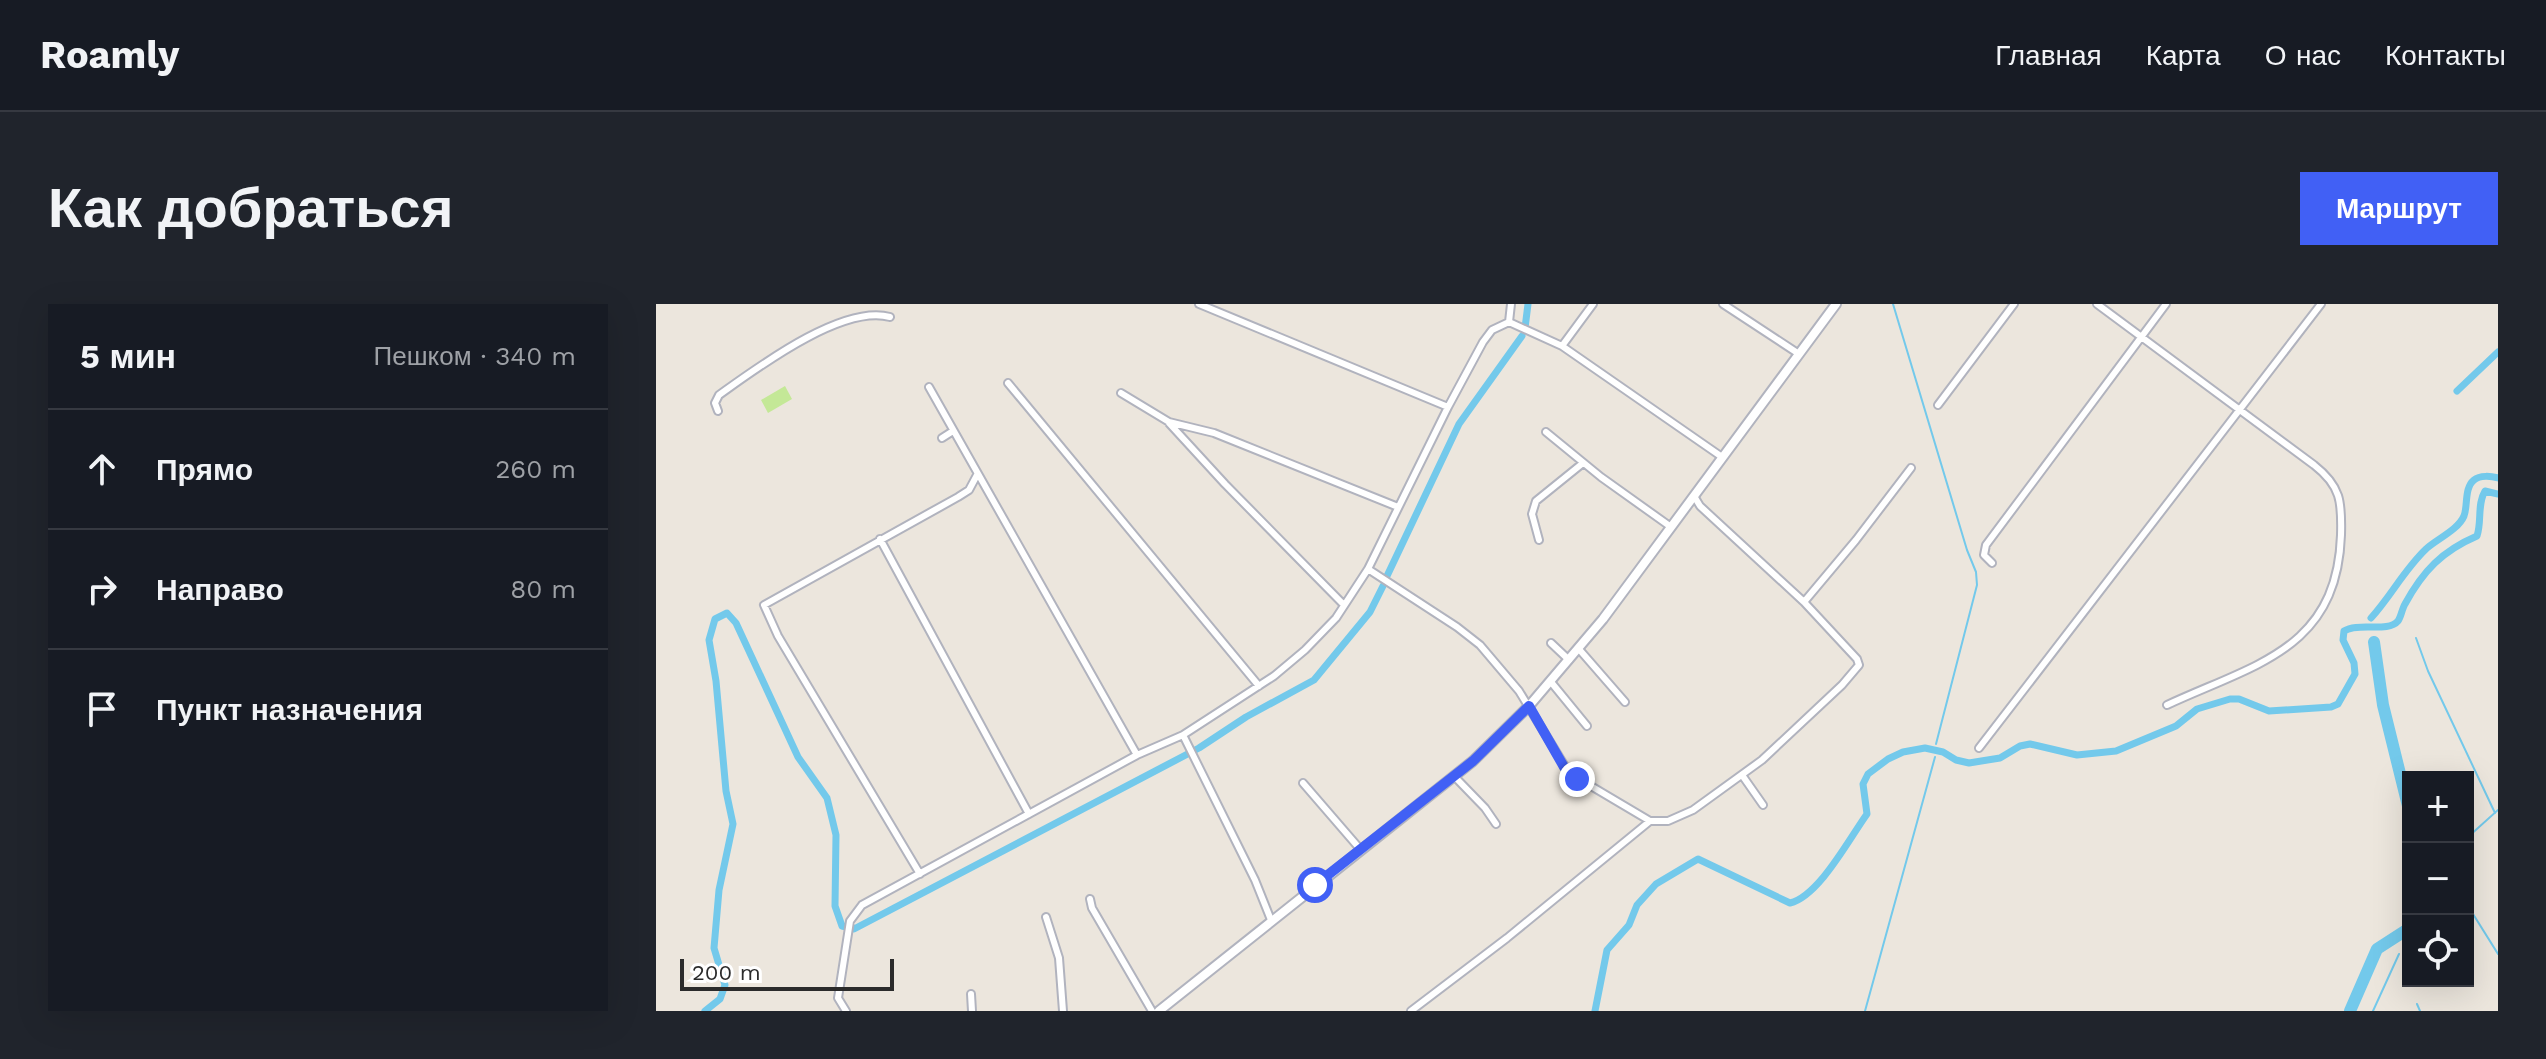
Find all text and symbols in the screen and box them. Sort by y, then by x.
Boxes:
text: Roamly [40,33,179,77]
text: Главная [1995,39,2102,72]
text: Карта [2146,39,2221,72]
text: О нас [2265,39,2341,72]
text: Контакты [2385,39,2506,72]
button: Маршрут [2300,172,2498,245]
text: Как добраться [48,175,453,241]
text: 5 мин [80,336,176,376]
text: Пешком · 340 m [374,341,576,371]
icon: ahead [80,447,124,491]
text: Прямо [156,452,253,487]
text: 260 m [495,454,576,484]
icon: right [80,567,124,611]
text: Направо [156,572,284,607]
text: 80 m [510,574,576,604]
icon: arrive [80,687,124,731]
text: Пункт назначения [156,692,423,727]
route end [1559,761,1595,797]
map controls [2402,771,2474,987]
button: + [2402,771,2474,843]
button: − [2402,843,2474,915]
route start [1297,867,1333,903]
button: locate [2402,915,2474,987]
scale bar [680,955,894,991]
text: 200 m [692,960,761,985]

